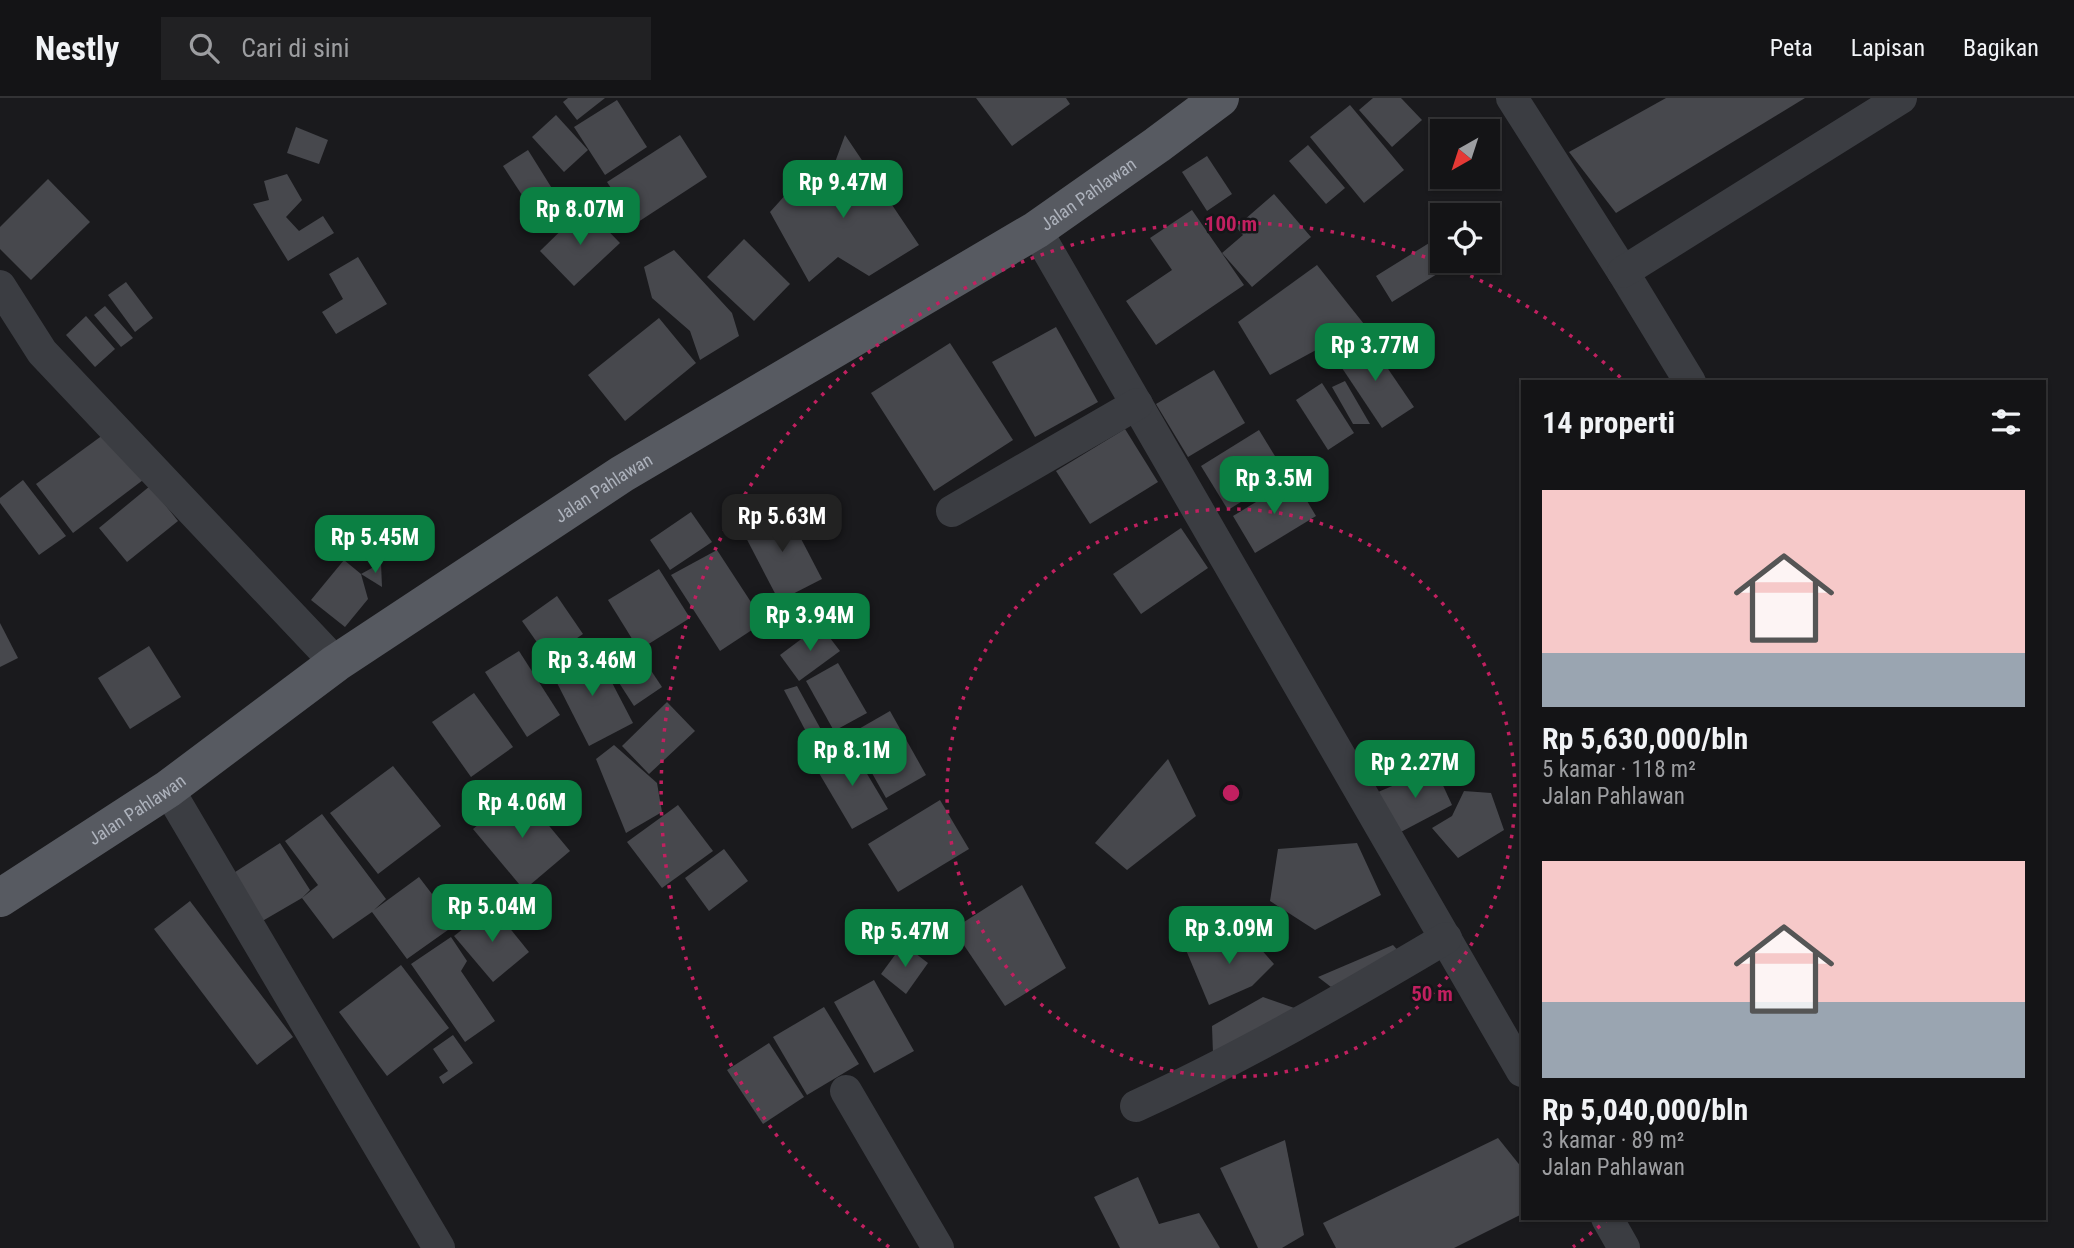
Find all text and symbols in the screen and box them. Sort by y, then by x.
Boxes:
search box [161,17,651,80]
text: Nestly [35,29,119,68]
icon: search [185,29,223,67]
text: Cari di sini [241,33,349,63]
text: Peta [1770,34,1813,62]
text: Lapisan [1851,34,1925,62]
text: Bagikan [1963,34,2039,62]
north arrow [1430,119,1500,189]
map controls [1430,119,1500,273]
street label: Jalan Pahlawan [1036,153,1140,234]
pin: Rp 9.47M [771,160,915,220]
text: Rp 9.47M [799,169,887,196]
pin: Rp 8.07M [508,188,652,247]
text: Rp 8.07M [536,196,624,223]
button: locate [1430,203,1500,273]
text: 100 m [1205,212,1257,236]
pin: Rp 3.77M [1303,324,1447,383]
text: Rp 3.77M [1331,332,1419,359]
icon: filters [1987,403,2025,441]
text: 14 properti [1542,405,1675,440]
street label: Jalan Pahlawan [550,448,656,526]
pin: Rp 3.5M [1209,456,1339,516]
text: Rp 3.5M [1236,465,1312,492]
pin: Rp 5.63M [710,494,854,554]
text: Rp 5.63M [738,503,826,530]
pin: Rp 5.45M [303,516,447,575]
text: Rp 5.45M [331,524,419,551]
icon: home [1721,535,1847,661]
pin: Rp 3.94M [738,594,882,653]
text: Rp 3.94M [766,602,854,629]
pin: Rp 3.46M [520,638,664,698]
text: Rp 3.46M [548,647,636,674]
text: Rp 5,630,000/bln [1542,721,1748,756]
pin: Rp 8.1M [787,728,917,788]
text: Rp 8.1M [814,737,890,764]
pin: Rp 2.27M [1343,740,1487,800]
text: Rp 2.27M [1371,749,1459,776]
text: 5 kamar · 118 m² [1542,756,1696,783]
street label: Jalan Pahlawan [84,769,189,849]
pin: Rp 4.06M [450,780,594,840]
centre of rings [1219,781,1243,805]
text: Jalan Pahlawan [1542,783,1685,810]
text: Rp 4.06M [478,789,566,816]
pin: Rp 5.04M [420,884,564,944]
text: Rp 5.04M [448,893,536,920]
pin: Rp 3.09M [1157,906,1301,966]
icon: home [1721,906,1847,1032]
pin: Rp 5.47M [833,910,977,969]
text: Rp 3.09M [1185,915,1273,942]
text: Rp 5.47M [861,918,949,945]
text: 50 m [1411,982,1453,1006]
text: Rp 5,040,000/bln [1542,1092,1748,1127]
text: 3 kamar · 89 m² [1542,1127,1684,1154]
text: Jalan Pahlawan [1542,1154,1685,1181]

